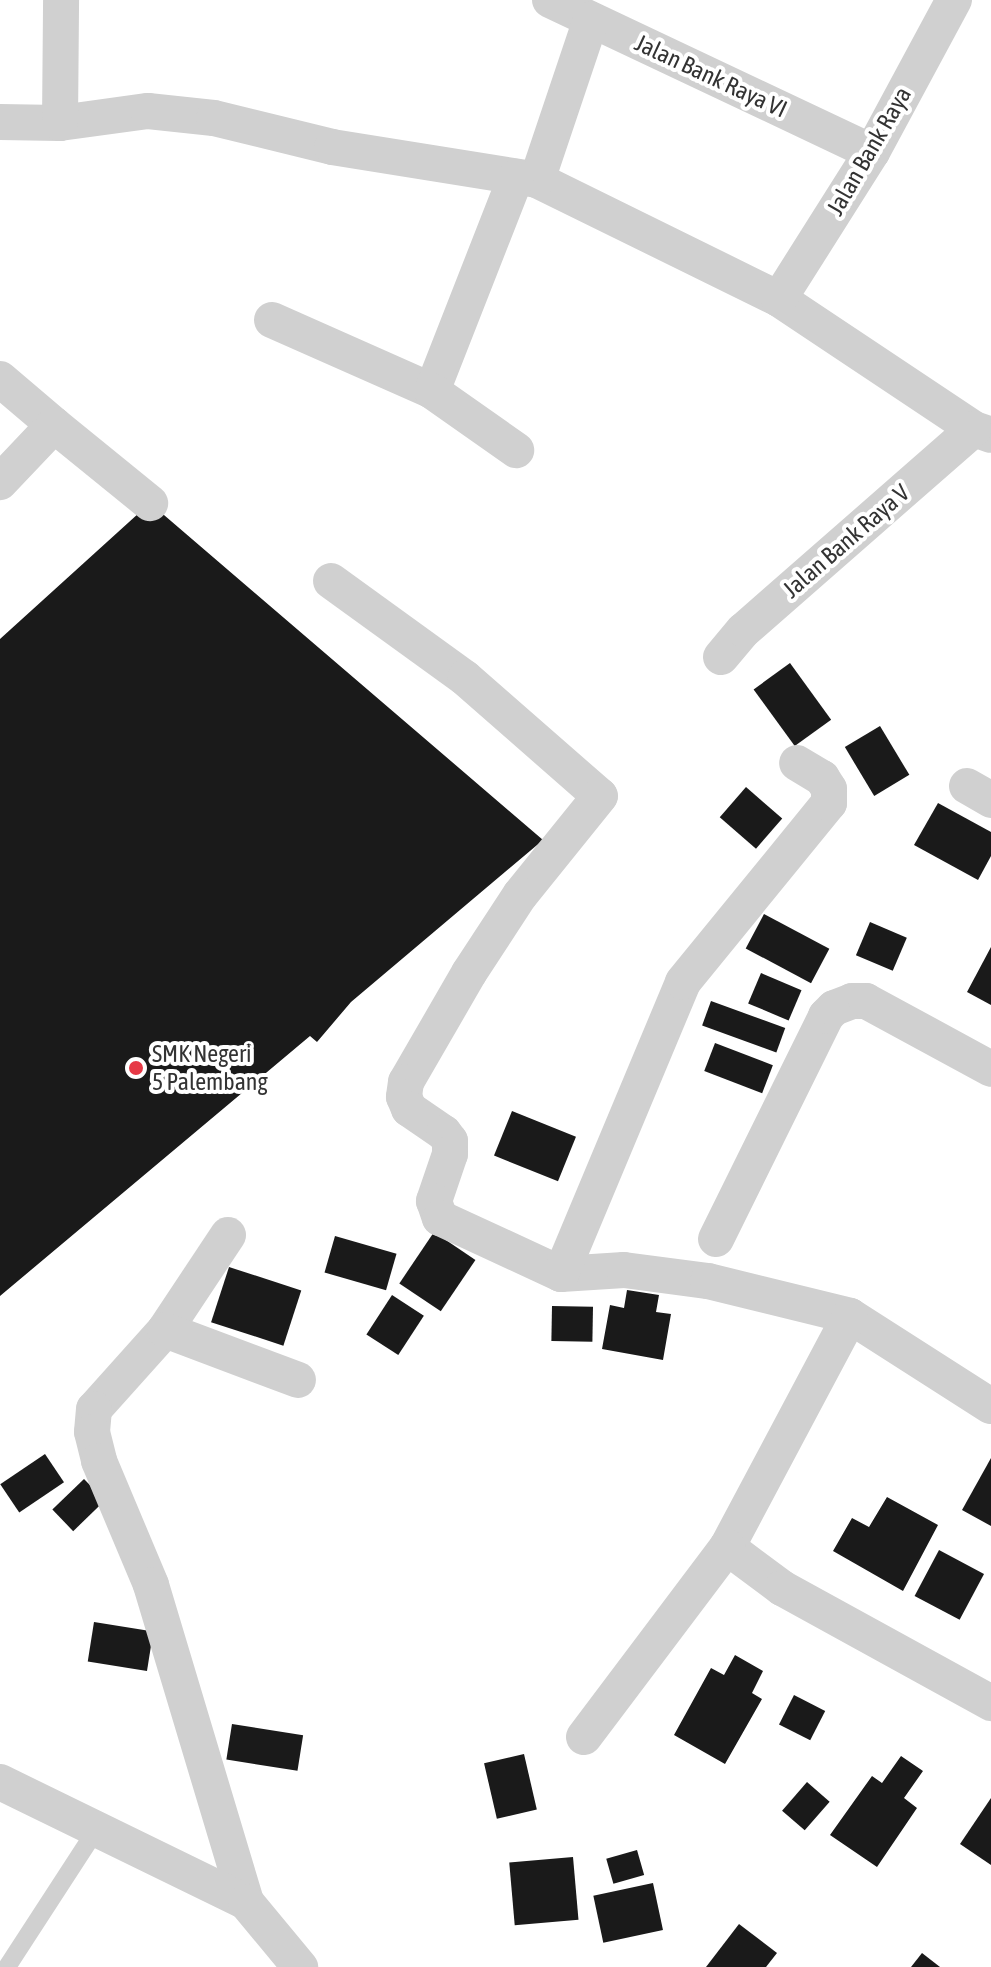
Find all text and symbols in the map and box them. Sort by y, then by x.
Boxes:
street label: Jalan Bank Raya VI [630,28,792,124]
street label: Jalan Bank Raya [821,82,917,220]
street label: Jalan Bank Raya V [777,478,915,604]
place label: SMK Negeri 5 Palembang [152,1040,268,1096]
marker: SMK Negeri 5 Palembang [127,1059,145,1077]

